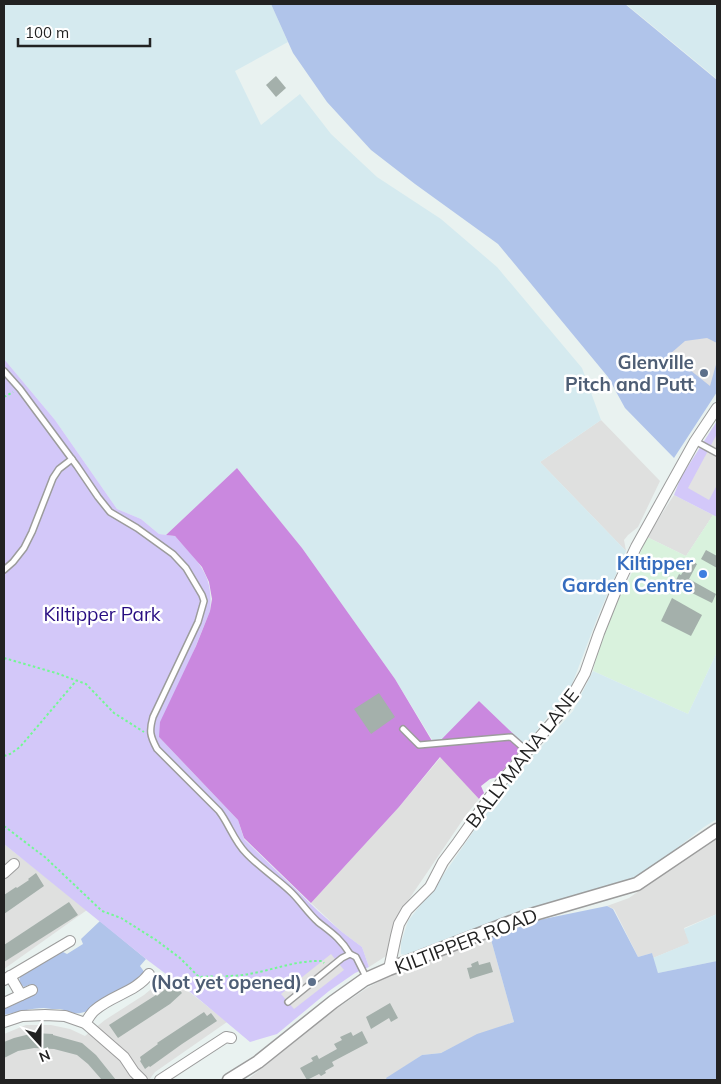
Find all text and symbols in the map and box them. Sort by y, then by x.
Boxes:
scale bar [18,15,150,47]
text: 100 m [25,23,69,42]
place label: Glenville Pitch and Putt [565,350,694,396]
marker: Glenville Pitch and Putt [698,367,710,379]
place label: Kiltipper Garden Centre [562,551,694,597]
marker: Kiltipper Garden Centre [697,568,709,580]
park label: Kiltipper Park [43,602,161,626]
street label: BALLYMANA LANE [460,684,584,832]
street label: KILTIPPER ROAD [391,903,541,979]
place label: (Not yet opened) [151,970,302,994]
marker: (Not yet opened) [306,976,318,988]
north arrow [15,1019,65,1069]
text: N [36,1046,53,1066]

